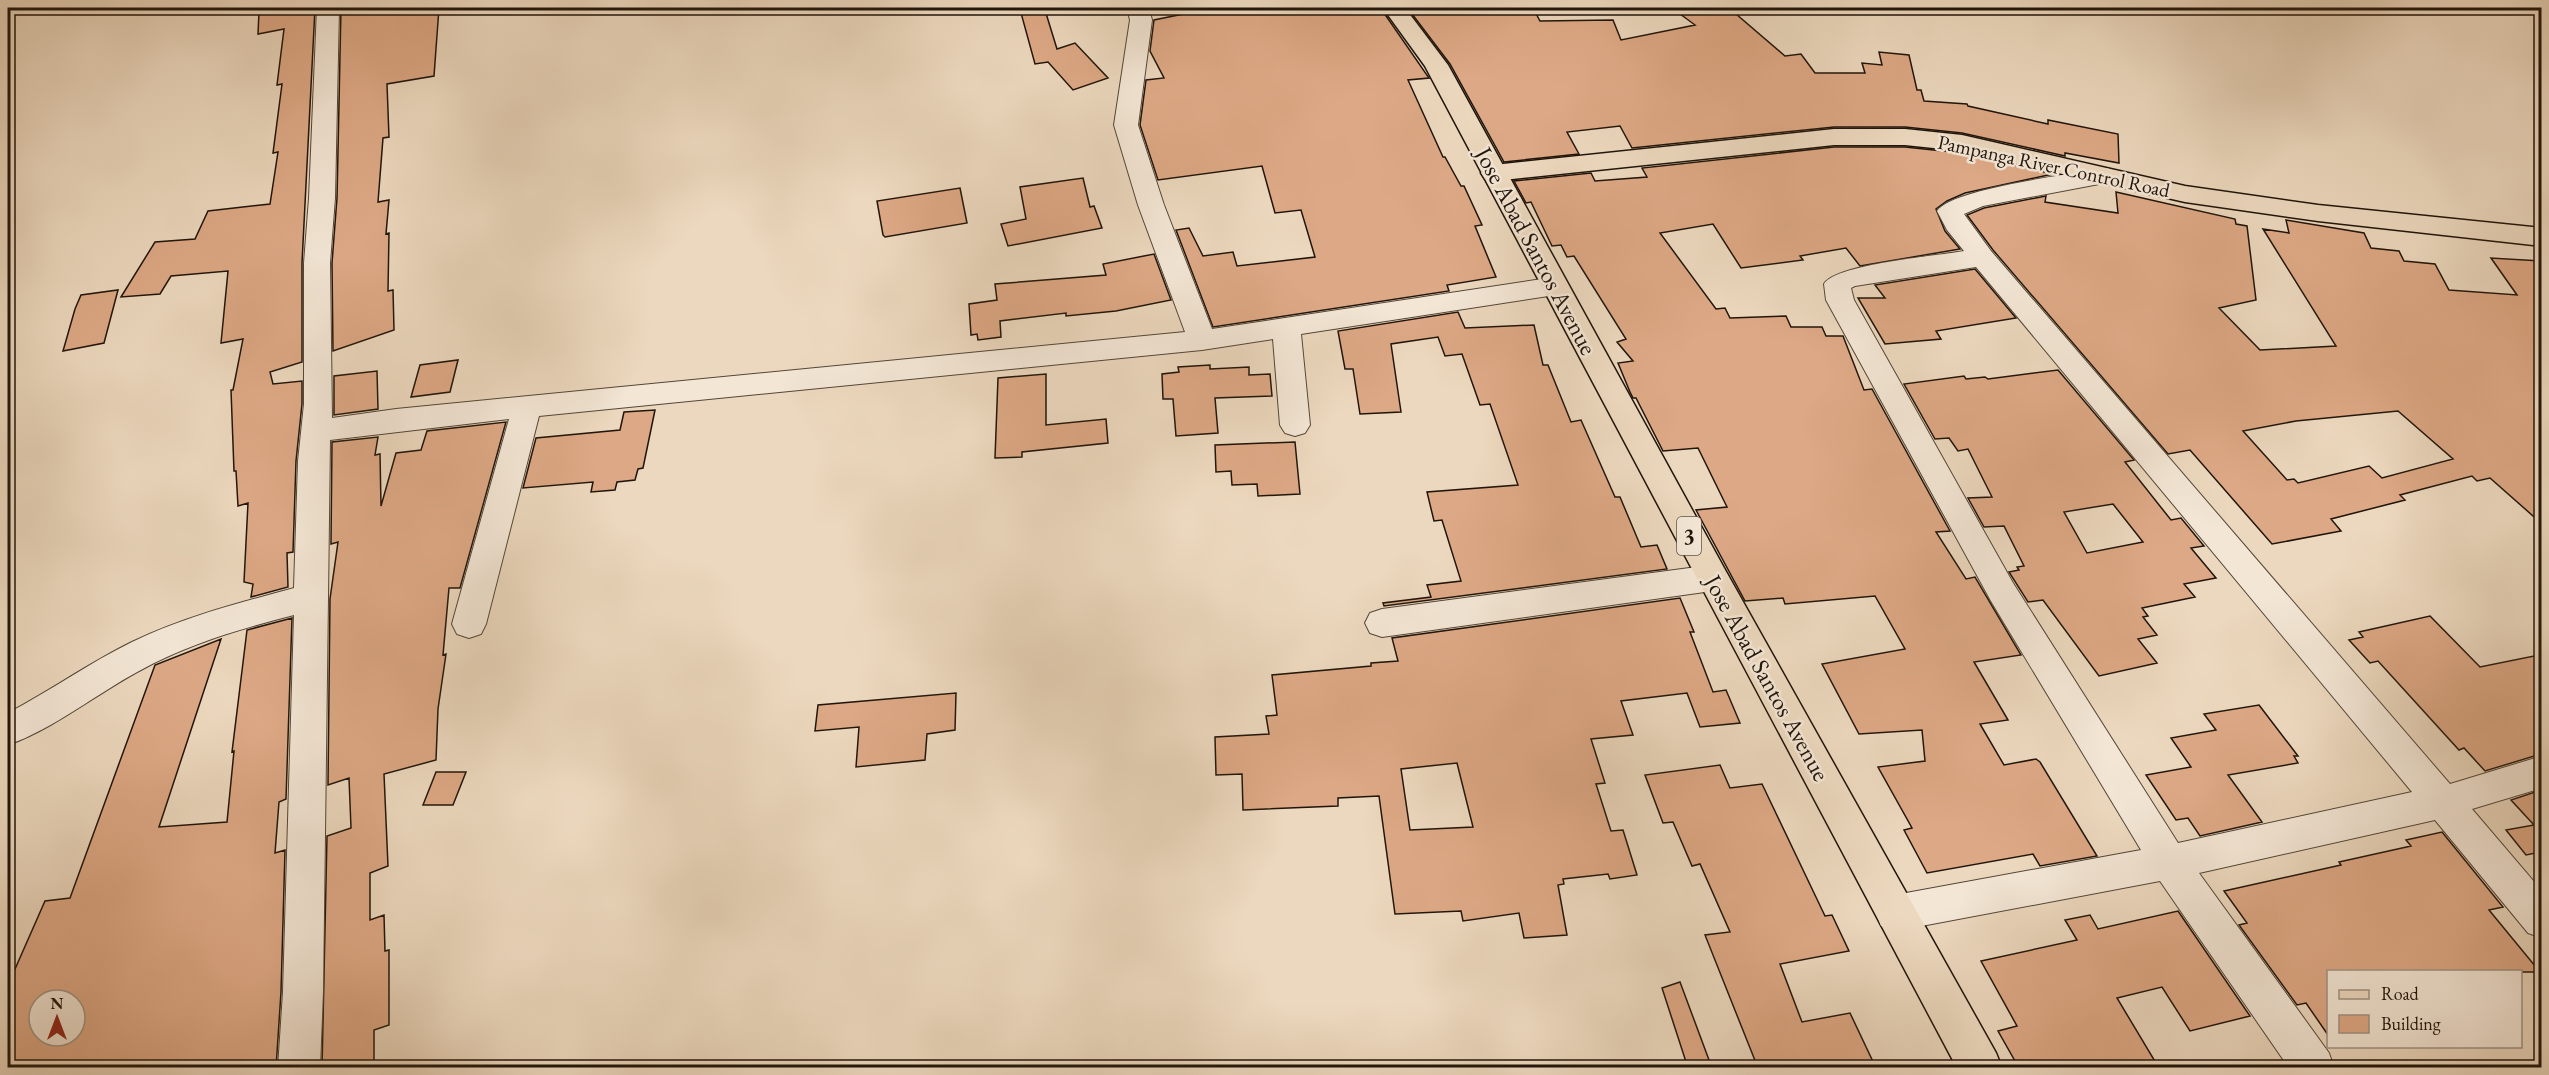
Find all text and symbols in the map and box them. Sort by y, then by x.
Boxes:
street label: Pampanga River Control Road [1936,129,2173,203]
street label: Jose Abad Santos Avenue [1468,140,1604,360]
road number: 3 [1677,517,1701,555]
street label: Jose Abad Santos Avenue [1697,567,1837,786]
legend [2327,970,2522,1048]
text: Road [2381,982,2420,1005]
north arrow [27,988,87,1048]
text: N [51,993,64,1014]
text: Building [2381,1012,2441,1035]

